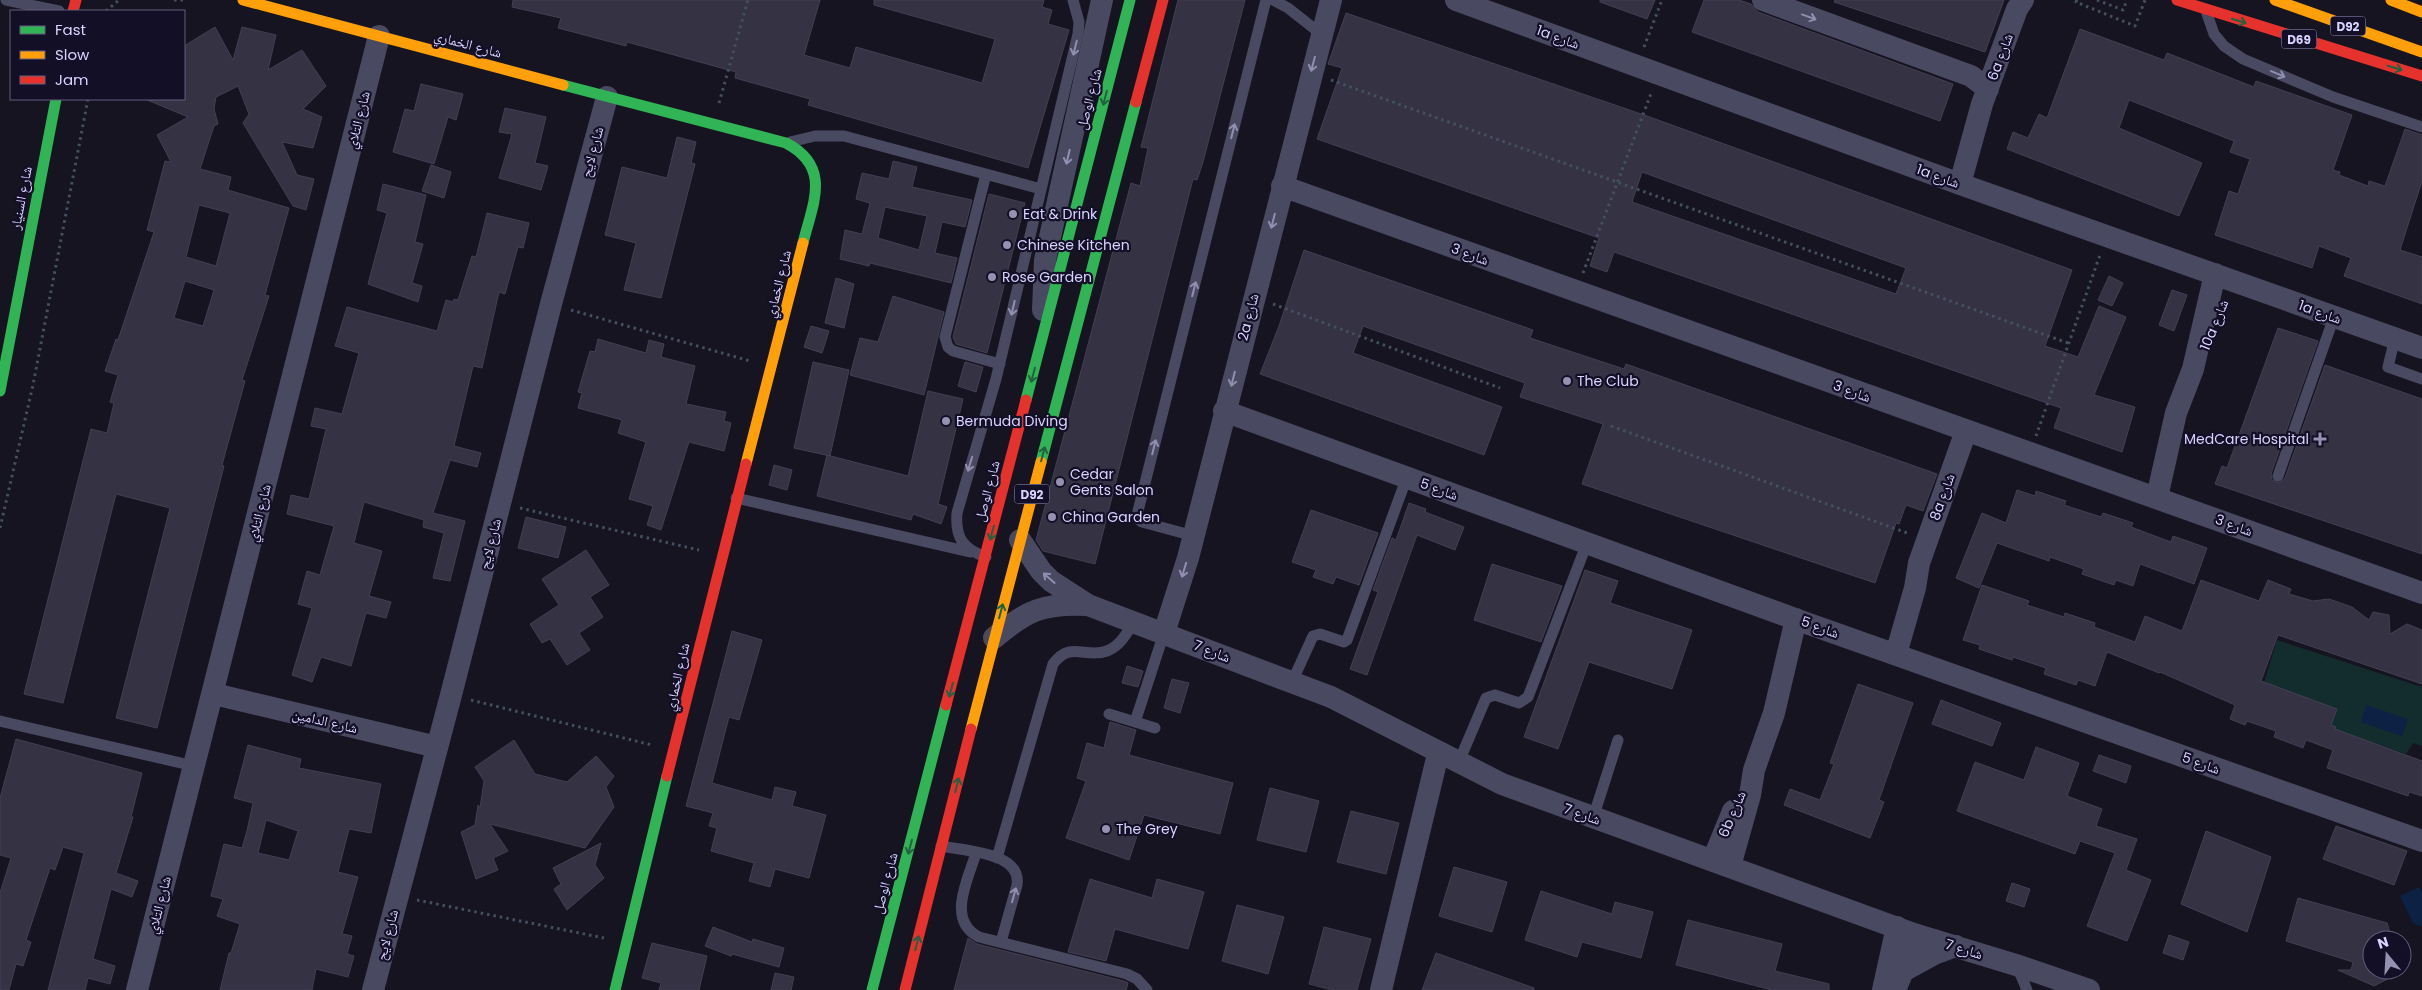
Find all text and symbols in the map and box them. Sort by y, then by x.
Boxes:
legend [10,10,185,100]
one-way arrow [1801,13,1816,22]
one-way arrow [2231,16,2247,26]
road number: D92 [2330,16,2366,36]
text: Fast [55,19,86,40]
street label: 1a شارع [1534,20,1582,54]
street label: شارع الخماري [432,25,504,64]
road number: D69 [2282,30,2316,48]
street label: 6a شارع [1982,31,2018,83]
one-way arrow [1070,39,1079,55]
text: Slow [55,44,90,65]
one-way arrow [1308,55,1318,71]
one-way arrow [2386,64,2402,74]
street label: شارع الوصل [1071,66,1107,132]
text: Jam [55,69,89,90]
one-way arrow [2270,69,2285,79]
street label: شارع التلاي [341,89,376,151]
one-way arrow [1100,90,1109,106]
street label: شارع لايح [576,124,608,180]
one-way arrow [1229,124,1238,140]
one-way arrow [1063,148,1072,164]
street label: 1a شارع [1914,159,1962,193]
street label: شارع السنيار [5,165,37,232]
place label: Eat & Drink [1023,204,1098,224]
marker: Eat & Drink [1007,208,1019,220]
one-way arrow [1268,213,1277,229]
place label: Chinese Kitchen [1017,235,1130,255]
street label: شارع 3 [1448,238,1492,270]
marker: Chinese Kitchen [1001,239,1013,251]
street label: شارع الخماري [760,248,798,320]
place label: Rose Garden [1002,267,1092,287]
marker: Rose Garden [986,271,998,283]
one-way arrow [1189,282,1199,298]
street label: 2a شارع [1233,291,1263,343]
street label: 1a شارع [2296,295,2344,329]
street label: 10a شارع [2195,297,2233,353]
one-way arrow [1008,299,1017,315]
one-way arrow [1027,367,1037,383]
one-way arrow [1227,370,1237,386]
place label: The Club [1577,371,1639,391]
marker: The Club [1561,375,1573,387]
street label: شارع 3 [1830,375,1874,407]
place label: Bermuda Diving [956,411,1068,431]
marker: Bermuda Diving [940,415,952,427]
place label: MedCare Hospital [2184,429,2309,449]
marker: MedCare Hospital [2313,432,2327,446]
one-way arrow [1150,439,1159,455]
one-way arrow [1038,446,1048,462]
one-way arrow [965,456,975,472]
street label: شارع الوصل [969,458,1005,524]
place label: Cedar Gents Salon [1070,464,1154,500]
street label: 8a شارع [1924,471,1960,523]
street label: شارع 5 [1417,473,1461,505]
marker: Cedar Gents Salon [1054,476,1066,488]
street label: شارع التلاي [242,482,277,544]
road number: D92 [1014,484,1050,504]
place label: China Garden [1062,507,1160,527]
street label: شارع 3 [2212,509,2256,541]
marker: China Garden [1046,511,1058,523]
street label: شارع لايح [474,516,506,572]
one-way arrow [987,524,996,540]
one-way arrow [1179,562,1189,578]
one-way arrow [1042,572,1055,584]
one-way arrow [997,603,1006,619]
street label: شارع 5 [1798,611,1842,643]
street label: شارع 7 [1191,635,1233,667]
street label: شارع الخماري [659,641,696,713]
one-way arrow [946,682,955,698]
street label: شارع الدامين [290,704,360,738]
street label: شارع 5 [2179,747,2223,779]
one-way arrow [953,778,962,794]
street label: 6b شارع [1713,788,1751,840]
street label: شارع 7 [1561,798,1603,830]
place label: The Grey [1116,819,1178,839]
marker: The Grey [1100,823,1112,835]
one-way arrow [905,839,914,855]
street label: شارع الوصل [867,850,903,916]
street label: شارع التلاي [142,874,177,936]
one-way arrow [1010,888,1020,904]
street label: شارع لايح [371,907,403,963]
north arrow [2362,930,2412,980]
text: N [2375,931,2391,954]
street label: شارع 7 [1943,934,1985,964]
one-way arrow [913,935,922,951]

